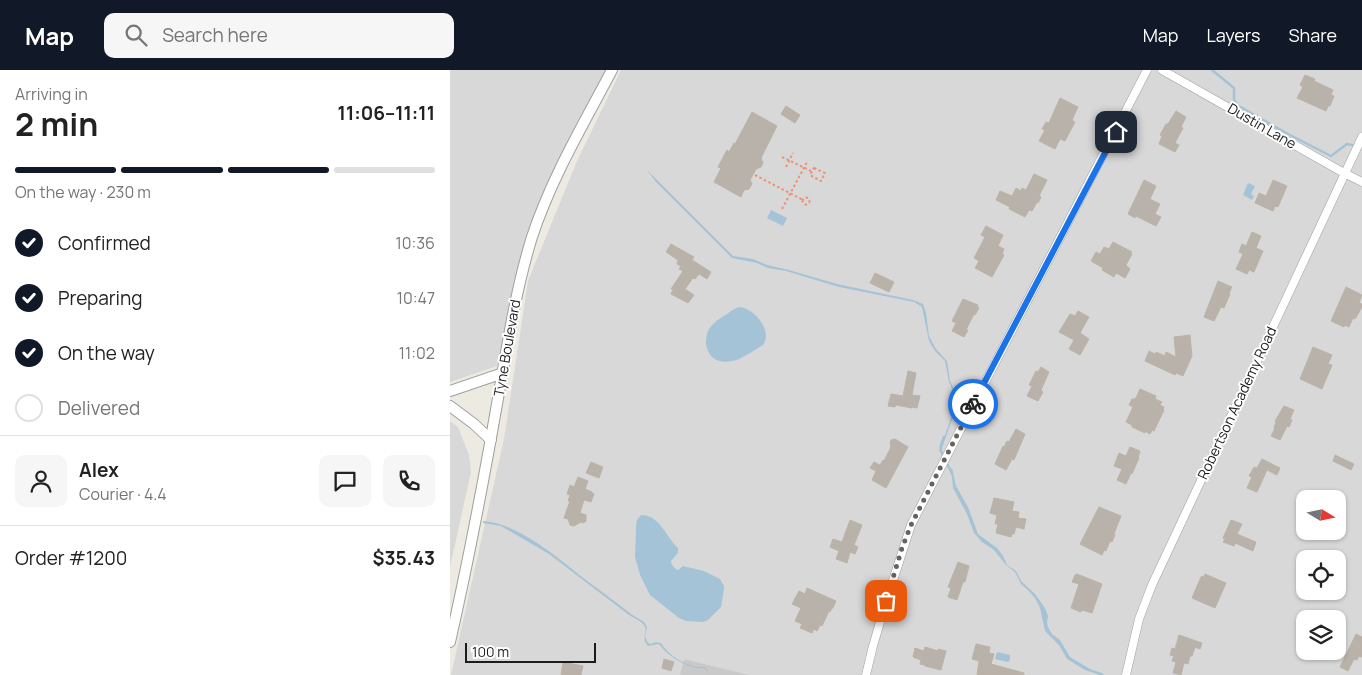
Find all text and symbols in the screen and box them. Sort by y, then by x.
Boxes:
search box [104,13,454,58]
text: Map [25,19,74,52]
icon: search [122,21,150,49]
text: Search here [162,22,268,48]
text: Map [1143,23,1178,47]
text: Layers [1206,23,1260,47]
text: Share [1288,23,1337,47]
text: Arriving in [15,83,88,105]
street label: Dustin Lane [1224,98,1300,153]
text: 11:06–11:11 [338,100,435,126]
text: 2 min [15,102,98,146]
pin [1095,111,1137,153]
icon: home [1102,118,1130,146]
text: On the way · 230 m [15,181,151,203]
icon: check [15,229,43,257]
text: Confirmed [58,230,151,256]
text: 10:36 [395,232,435,254]
icon: check [15,284,43,312]
text: Preparing [58,285,143,311]
text: 10:47 [397,287,435,309]
street label: Tyne Boulevard [489,298,524,398]
street label: Robertson Academy Road [1193,323,1280,482]
icon: check [15,339,43,367]
text: On the way [58,340,155,366]
text: 11:02 [399,342,435,364]
courier [948,379,998,429]
icon: bike [959,390,987,418]
text: Delivered [58,395,140,421]
button: person [15,455,67,507]
button: chat [319,455,371,507]
button: phone [383,455,435,507]
text: Alex [79,457,119,483]
text: Courier · 4.4 [79,483,167,505]
north arrow [1296,490,1346,540]
map controls [1296,490,1346,660]
text: Order #1200 [15,545,127,571]
text: $35.43 [373,545,435,571]
button: locate [1296,550,1346,600]
pin [865,580,907,622]
icon: bag [872,587,900,615]
button: layers [1296,610,1346,660]
scale bar [465,640,596,663]
text: 100 m [472,642,509,661]

